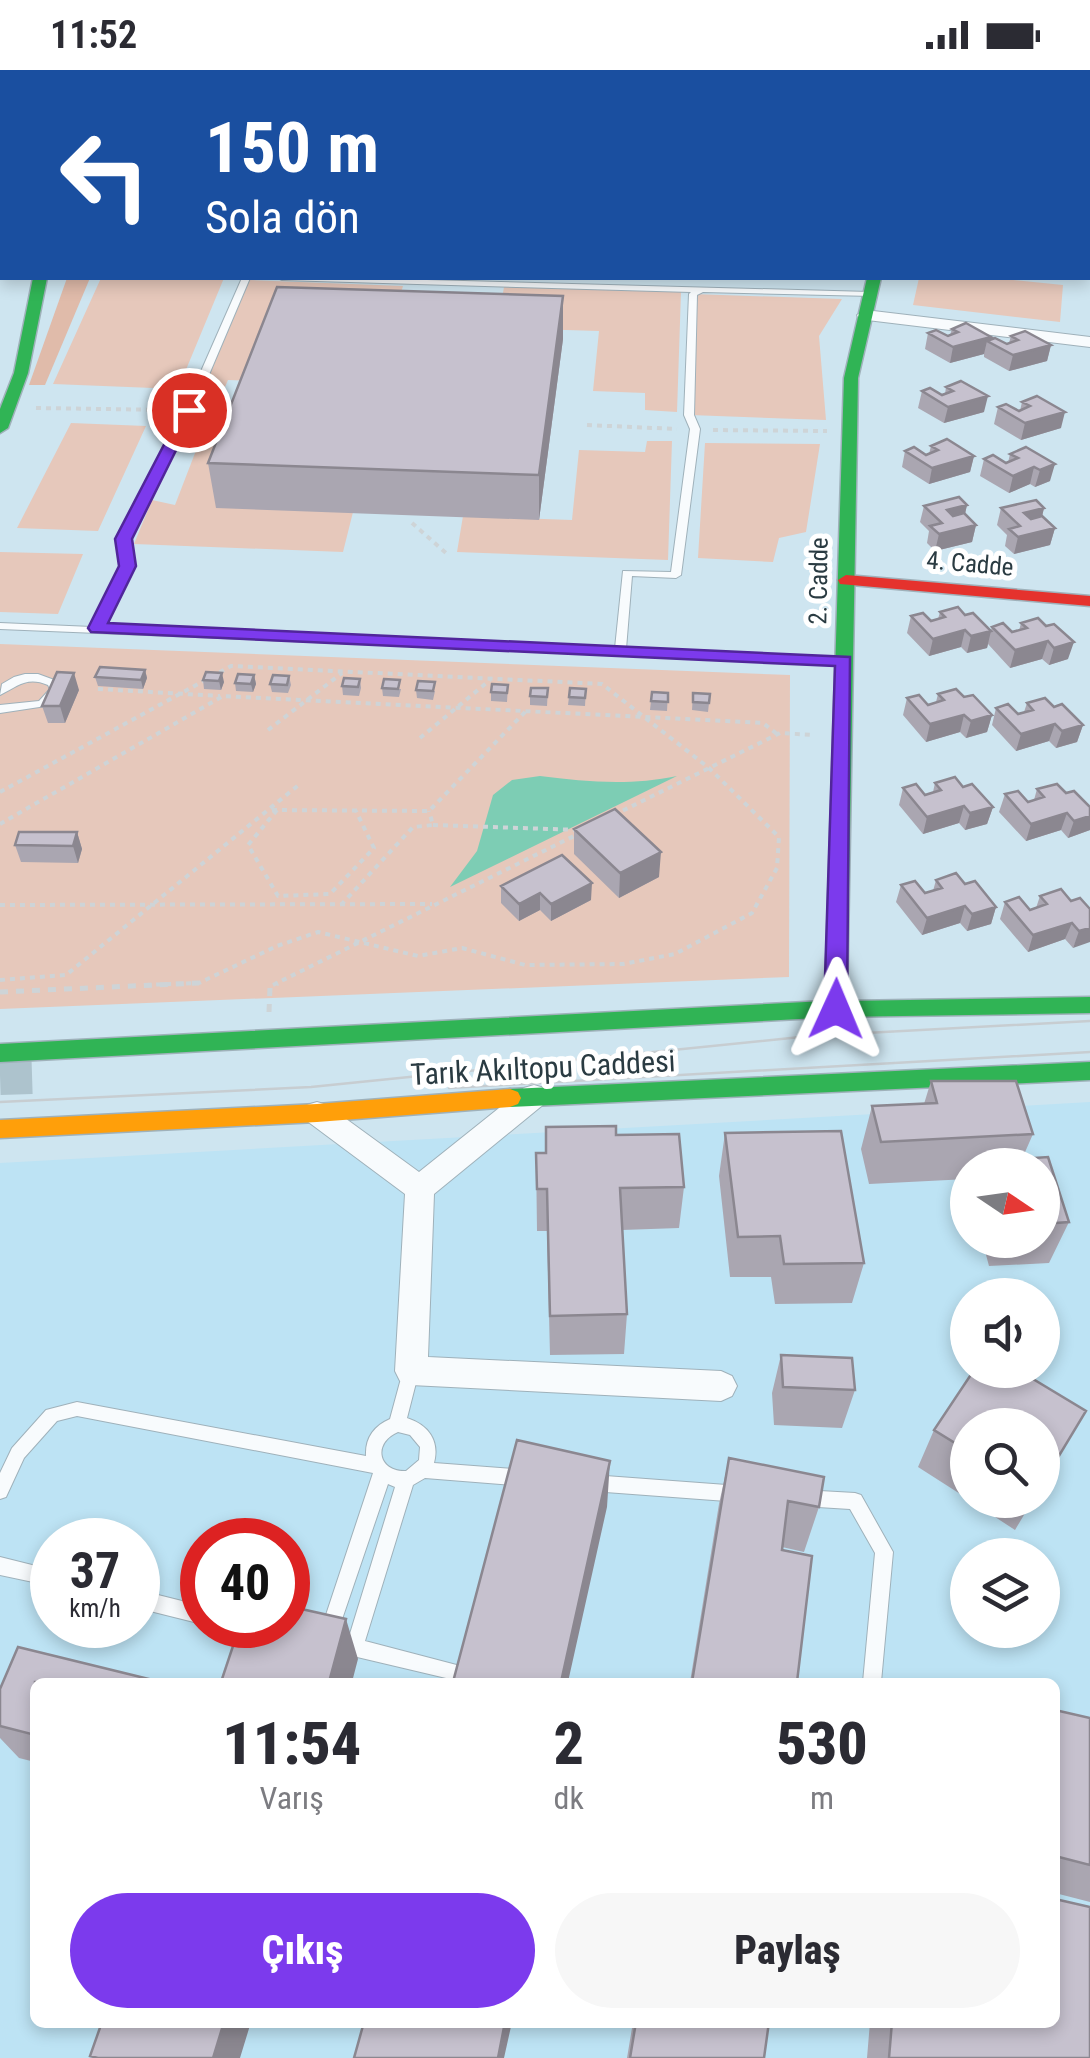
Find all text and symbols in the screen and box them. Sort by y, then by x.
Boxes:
text: 11:52 [50,13,137,57]
text: 150 m [205,107,379,189]
icon: left [40,110,170,240]
text: Sola dön [205,191,360,244]
pin [147,368,232,453]
icon: arrive [162,383,217,438]
street label: 2. Cadde [803,537,834,625]
street label: 4. Cadde [925,545,1015,582]
position arrow [784,957,888,1061]
street label: Tarık Akıltopu Caddesi [410,1043,676,1092]
north arrow [950,1148,1060,1258]
map controls [950,1148,1060,1648]
button: sound [950,1278,1060,1388]
button: search [950,1408,1060,1518]
speed limit sign: 40 [180,1518,310,1648]
button: layers [950,1538,1060,1648]
text: 37 [70,1542,120,1600]
text: km/h [69,1594,121,1623]
text: 11:54 [222,1708,361,1779]
text: 2 [553,1708,584,1779]
text: 530 [776,1708,868,1779]
text: Varış [260,1779,324,1817]
text: dk [554,1779,584,1817]
text: m [810,1779,834,1817]
button: Çıkış [70,1893,535,2008]
button: Paylaş [555,1893,1020,2008]

